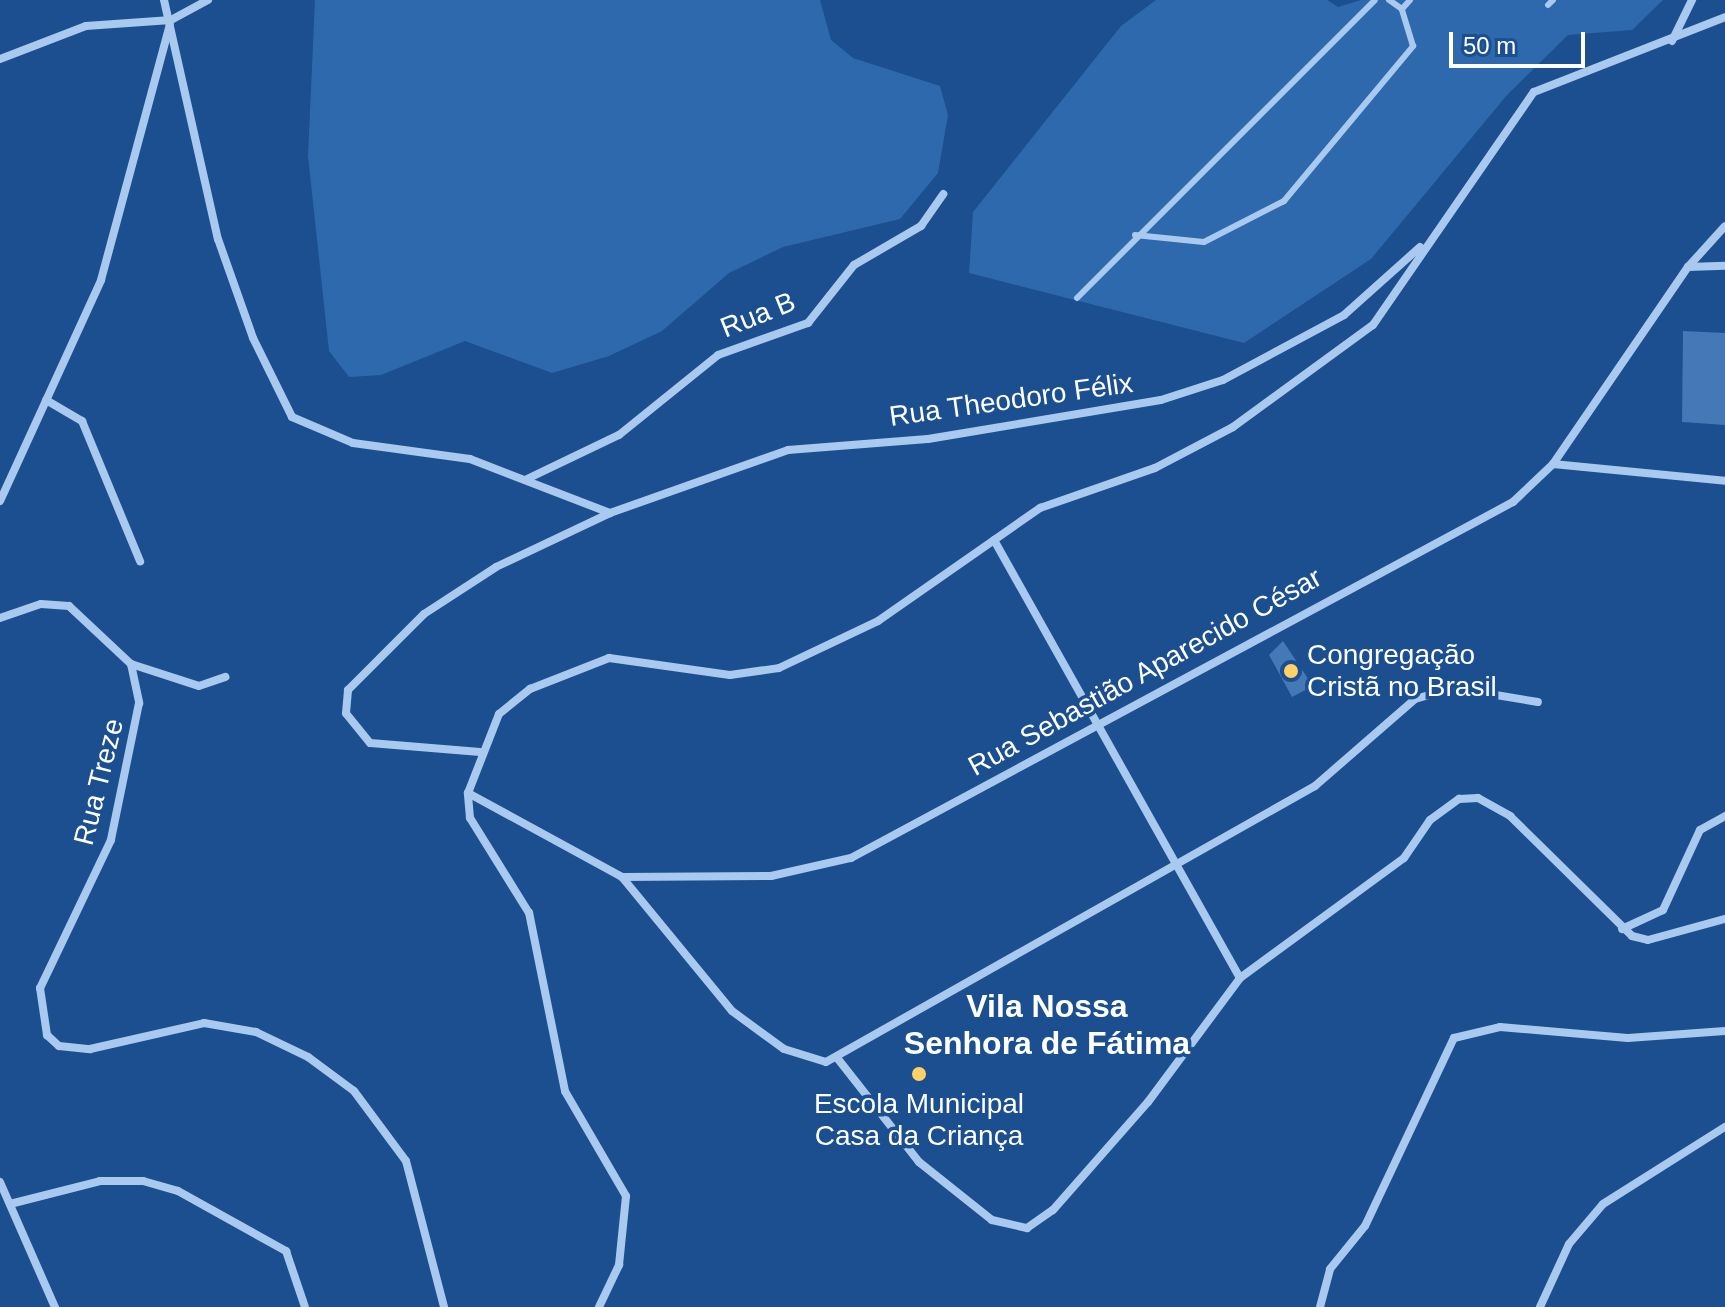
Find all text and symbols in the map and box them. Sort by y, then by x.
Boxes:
scale bar [1453,16,1589,66]
text: 50 m [1463,32,1516,59]
street label: Rua B [716,285,800,345]
street label: Rua Theodoro Félix [887,366,1135,434]
street label: Rua Sebastião Aparecido César [962,560,1328,784]
place label: Congregação Cristã no Brasil [1307,638,1497,704]
marker: Congregação Cristã no Brasil [1282,662,1300,680]
street label: Rua Treze [67,715,131,849]
district label: Vila Nossa Senhora de Fátima [904,988,1190,1063]
marker: Escola Municipal Casa da Criança [910,1065,928,1083]
place label: Escola Municipal Casa da Criança [814,1087,1024,1153]

